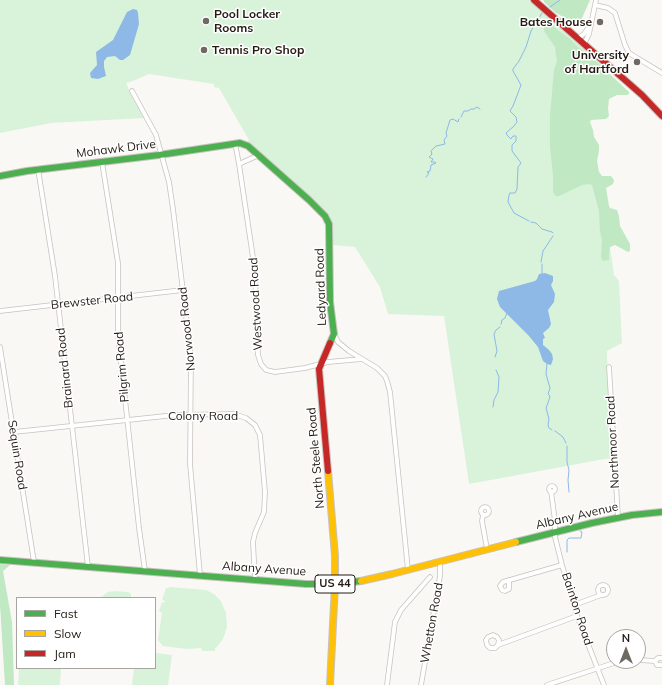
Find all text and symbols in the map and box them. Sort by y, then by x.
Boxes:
place label: Pool Locker Rooms [214,7,280,35]
place label: Bates House [520,15,592,29]
marker: Pool Locker Rooms [201,16,211,26]
marker: Bates House [595,17,605,27]
place label: Tennis Pro Shop [212,43,304,57]
marker: Tennis Pro Shop [199,45,209,55]
place label: University of Hartford [565,48,629,76]
marker: University of Hartford [632,57,642,67]
street label: Mohawk Drive [75,137,157,161]
street label: Ledyard Road [312,248,330,326]
street label: Westwood Road [246,257,266,351]
street label: Norwood Road [175,286,199,372]
street label: Brewster Road [50,290,134,312]
street label: Brainard Road [54,327,76,409]
street label: Pilgrim Road [112,331,132,403]
street label: Northmoor Road [603,395,623,489]
street label: North Steele Road [304,407,328,509]
street label: Colony Road [168,409,238,423]
street label: Sequin Road [4,419,30,491]
street label: Albany Avenue [534,499,620,533]
street label: Albany Avenue [221,559,307,579]
street label: Bainton Road [558,571,596,647]
road number: US 44 [315,575,355,593]
street label: Whetton Road [418,582,446,664]
legend [16,597,156,669]
text: Fast [54,606,78,621]
text: Slow [54,626,82,641]
north arrow [606,629,646,669]
text: N [622,631,630,645]
text: Jam [54,646,76,661]

